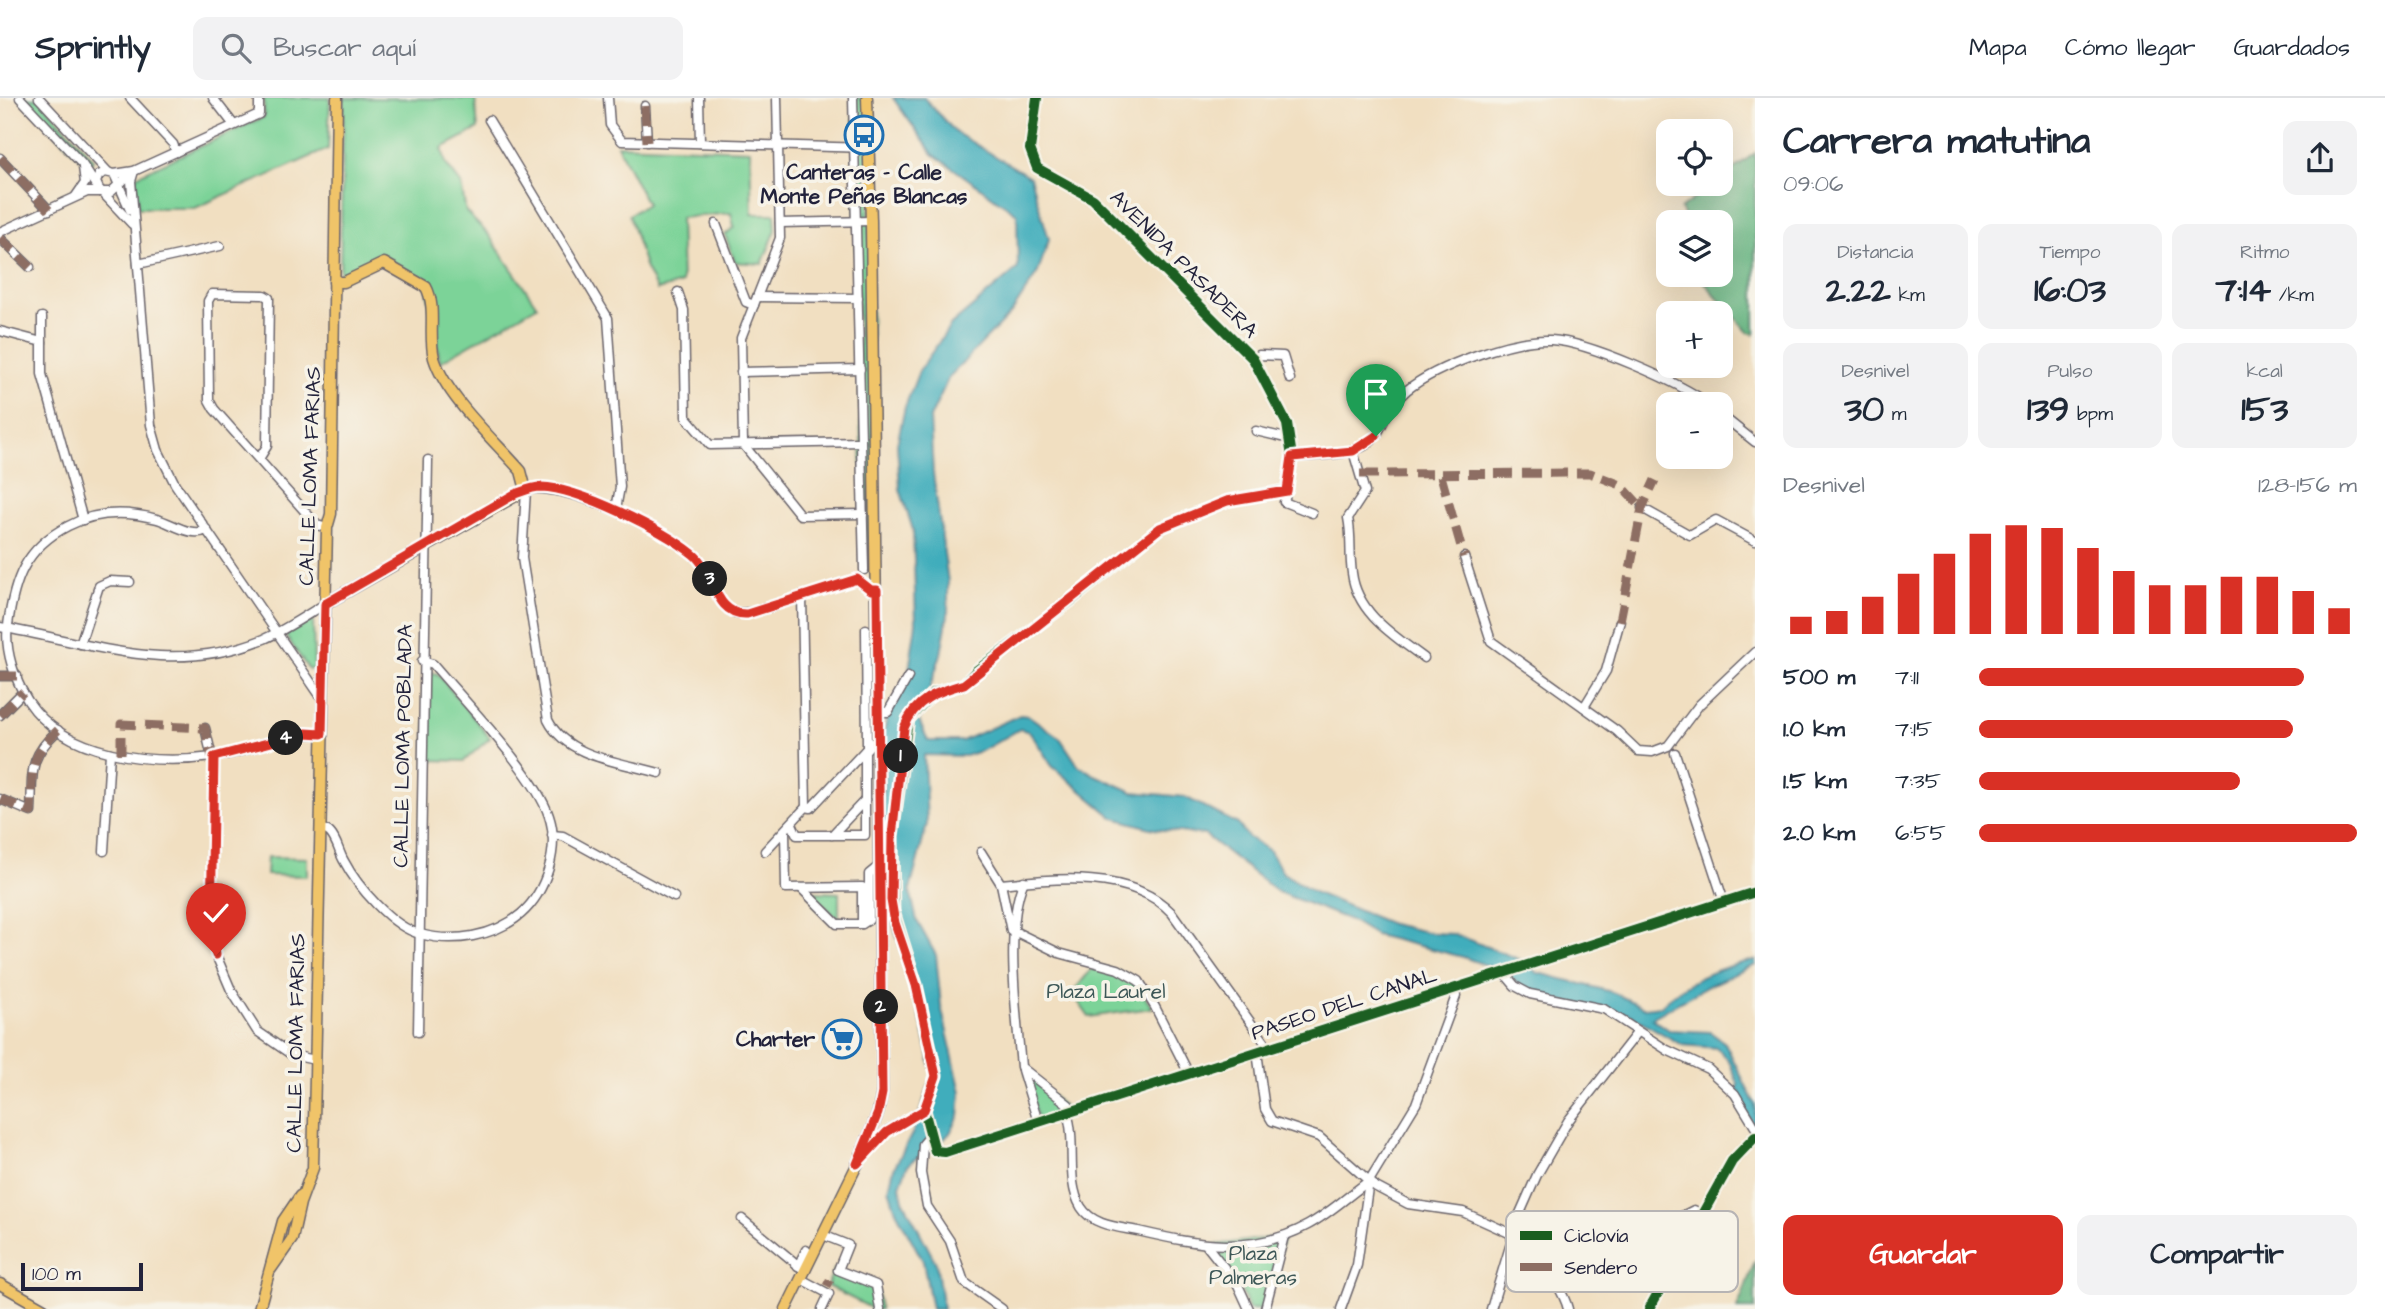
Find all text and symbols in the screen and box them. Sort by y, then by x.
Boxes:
search box [193,17,683,80]
text: Sprintly [35,25,151,71]
icon: search [217,29,255,67]
text: Buscar aquí [273,30,416,66]
text: Mapa [1969,31,2027,65]
text: Cómo llegar [2065,31,2195,65]
text: Guardados [2233,31,2350,65]
bus stop icon: Canteras - Calle Monte Peñas Blancas [843,114,885,156]
text: Carrera matutina [1783,116,2090,168]
map controls [1656,119,1733,469]
button: locate [1656,119,1733,196]
button: share [2283,121,2357,195]
place label: Canteras - Calle Monte Peñas Blancas [761,158,968,211]
text: 09:06 [1783,168,1843,200]
street label: AVENIDA PASADERA [1103,183,1265,345]
button: layers [1656,210,1733,287]
text: Distancia [1837,239,1913,266]
text: Tiempo [2039,239,2101,266]
text: Ritmo [2240,239,2289,266]
text: 2.22 [1826,266,1891,315]
text: 16:03 [2034,266,2106,315]
text: 7:14 [2215,266,2271,315]
text: km [1891,282,1925,309]
text: /km [2271,282,2314,309]
button: + [1656,301,1733,378]
text: Desnivel [1842,358,1909,385]
text: Pulso [2048,358,2092,385]
text: kcal [2246,358,2283,385]
pin [1346,364,1406,436]
street label: CALLE LOMA FARIAS [292,366,328,586]
icon: arrive [1357,375,1395,413]
text: 30 [1844,385,1884,434]
text: 139 [2027,385,2069,434]
text: 153 [2241,385,2288,434]
button: − [1656,392,1733,469]
text: m [1884,401,1906,428]
text: bpm [2069,401,2113,428]
text: Desnivel [1783,469,1865,501]
text: 128–156 m [2258,469,2357,501]
pin: 3 [692,561,728,596]
text: 3 [705,565,714,592]
street label: CALLE LOMA POBLADA [386,623,420,868]
text: 500 m [1783,661,1855,693]
text: 7:11 [1895,661,1919,693]
text: 1.0 km [1783,713,1845,745]
text: 7:15 [1895,713,1932,745]
pin: 4 [268,720,304,756]
text: 4 [279,724,292,751]
pin: 1 [884,738,918,774]
text: 1 [899,742,902,769]
text: 1.5 km [1783,765,1847,797]
text: 7:35 [1895,765,1941,797]
text: 2.0 km [1783,817,1855,849]
text: 6:55 [1895,817,1946,849]
pin [186,883,246,955]
icon: check [197,894,235,932]
street label: CALLE LOMA FARIAS [280,933,312,1153]
street label: PASEO DEL CANAL [1247,960,1441,1048]
park label: Plaza Laurel [1046,977,1166,1006]
pin: 2 [864,990,898,1024]
text: 2 [875,993,886,1020]
supermarket icon: Charter [821,1018,863,1060]
place label: Charter [736,1025,815,1054]
legend [1506,1211,1738,1292]
button: Guardar [1783,1215,2063,1295]
button: Compartir [2077,1215,2357,1295]
text: Ciclovía [1564,1223,1629,1250]
park label: Plaza Palmeras [1209,1239,1297,1292]
text: Sendero [1564,1255,1637,1282]
scale bar [21,1260,144,1292]
text: 100 m [32,1261,81,1288]

